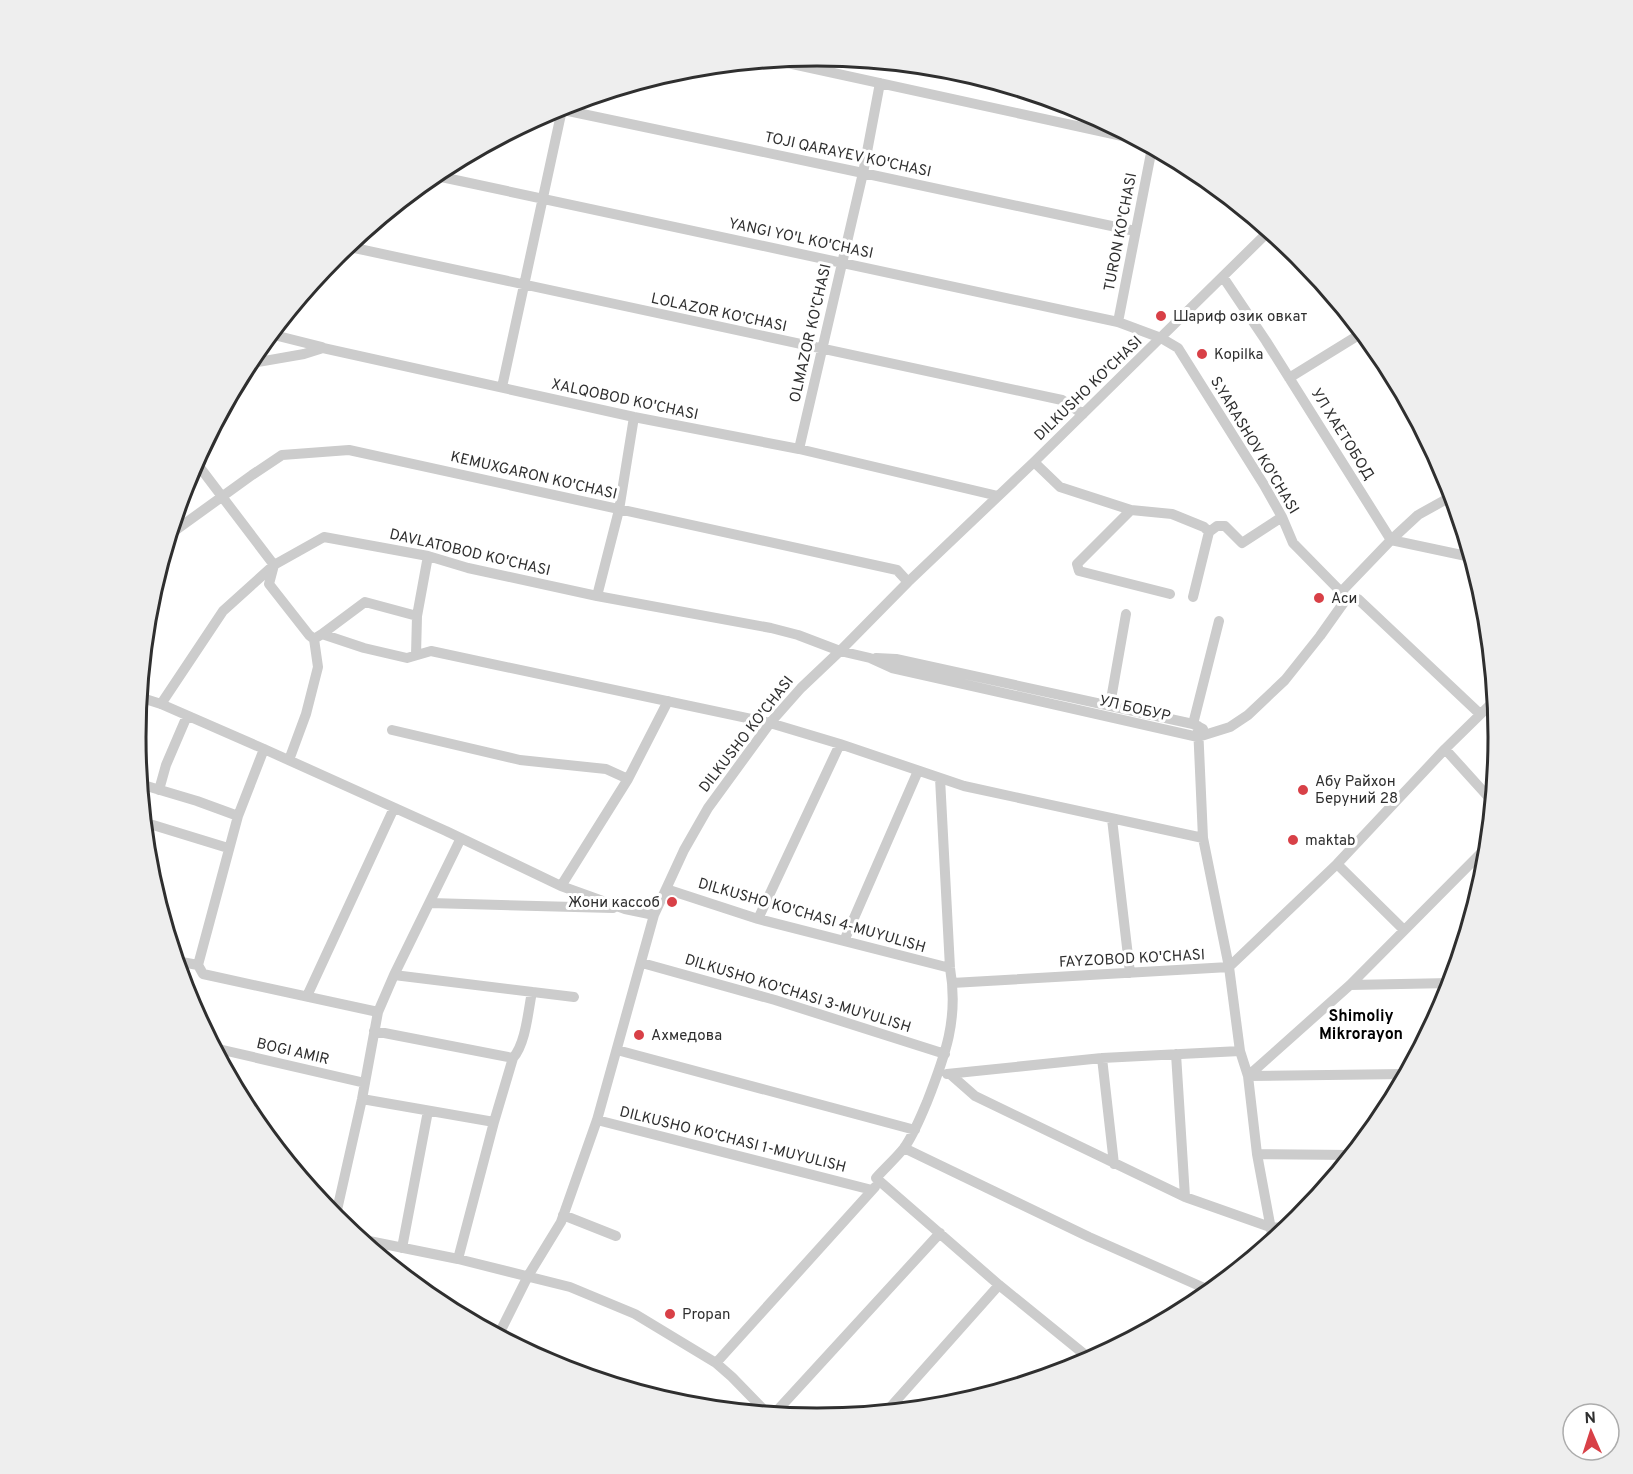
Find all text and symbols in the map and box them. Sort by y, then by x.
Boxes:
street label: TOJI QARAYEV KO'CHASI [762,128,933,182]
street label: TURON KO'CHASI [1101,171,1142,293]
street label: YANGI YO'L KO'CHASI [726,215,875,264]
street label: OLMAZOR KO'CHASI [786,262,837,405]
street label: LOLAZOR KO'CHASI [649,290,788,337]
place label: Шариф озик овкат [1173,308,1307,327]
marker: Шариф озик овкат [1154,309,1168,323]
street label: DILKUSHO KO'CHASI [1031,333,1147,446]
place label: Kopilka [1214,346,1264,365]
marker: Kopilka [1195,347,1209,361]
street label: S.YARASHOV KO'CHASI [1205,374,1302,518]
street label: XALQOBOD KO'CHASI [550,376,700,425]
street label: УЛ ХАЕТОБОД [1306,385,1378,484]
street label: KEMUXGARON KO'CHASI [448,448,619,505]
street label: DAVLATOBOD KO'CHASI [387,526,552,581]
place label: Аси [1331,590,1357,609]
marker: Аси [1312,591,1326,605]
street label: DILKUSHO KO'CHASI [696,673,799,797]
street label: УЛ БОБУР [1097,692,1172,727]
place label: Абу Райхон Беруний 28 [1315,773,1398,809]
marker: Абу Райхон Беруний 28 [1296,783,1310,797]
place label: maktab [1305,832,1355,851]
marker: maktab [1286,833,1300,847]
street label: DILKUSHO KO'CHASI 4-MUYULISH [696,875,928,958]
place label: Жони кассоб [568,894,660,913]
marker: Жони кассоб [665,895,679,909]
street label: FAYZOBOD KO'CHASI [1059,946,1206,973]
street label: DILKUSHO KO'CHASI 3-MUYULISH [682,951,913,1038]
district label: Shimoliy Mikrorayon [1319,1007,1403,1045]
place label: Ахмедова [651,1027,722,1046]
marker: Ахмедова [632,1028,646,1042]
street label: BOGI AMIR [254,1035,331,1070]
street label: DILKUSHO KO'CHASI 1-MUYULISH [617,1103,848,1178]
place label: Propan [682,1306,730,1325]
marker: Propan [663,1307,677,1321]
north arrow [1561,1402,1621,1462]
text: N [1584,1409,1597,1429]

